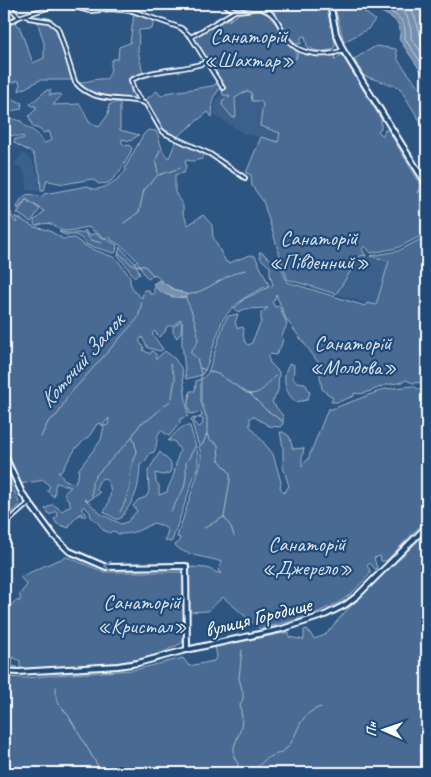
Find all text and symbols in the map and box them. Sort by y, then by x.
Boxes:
park label: Санаторій «Шахтар» [204,23,295,73]
park label: Санаторій «Південний» [269,225,369,275]
water label: Коточий Замок [33,305,133,414]
park label: Санаторій «Молдова» [309,330,397,380]
park label: Санаторій «Джерело» [262,531,352,581]
one-way arrow [104,561,112,572]
park label: Санаторій «Кристал» [97,589,187,639]
street label: вулиця Городище [202,591,316,643]
north arrow [358,704,408,754]
text: Пн [363,721,380,737]

